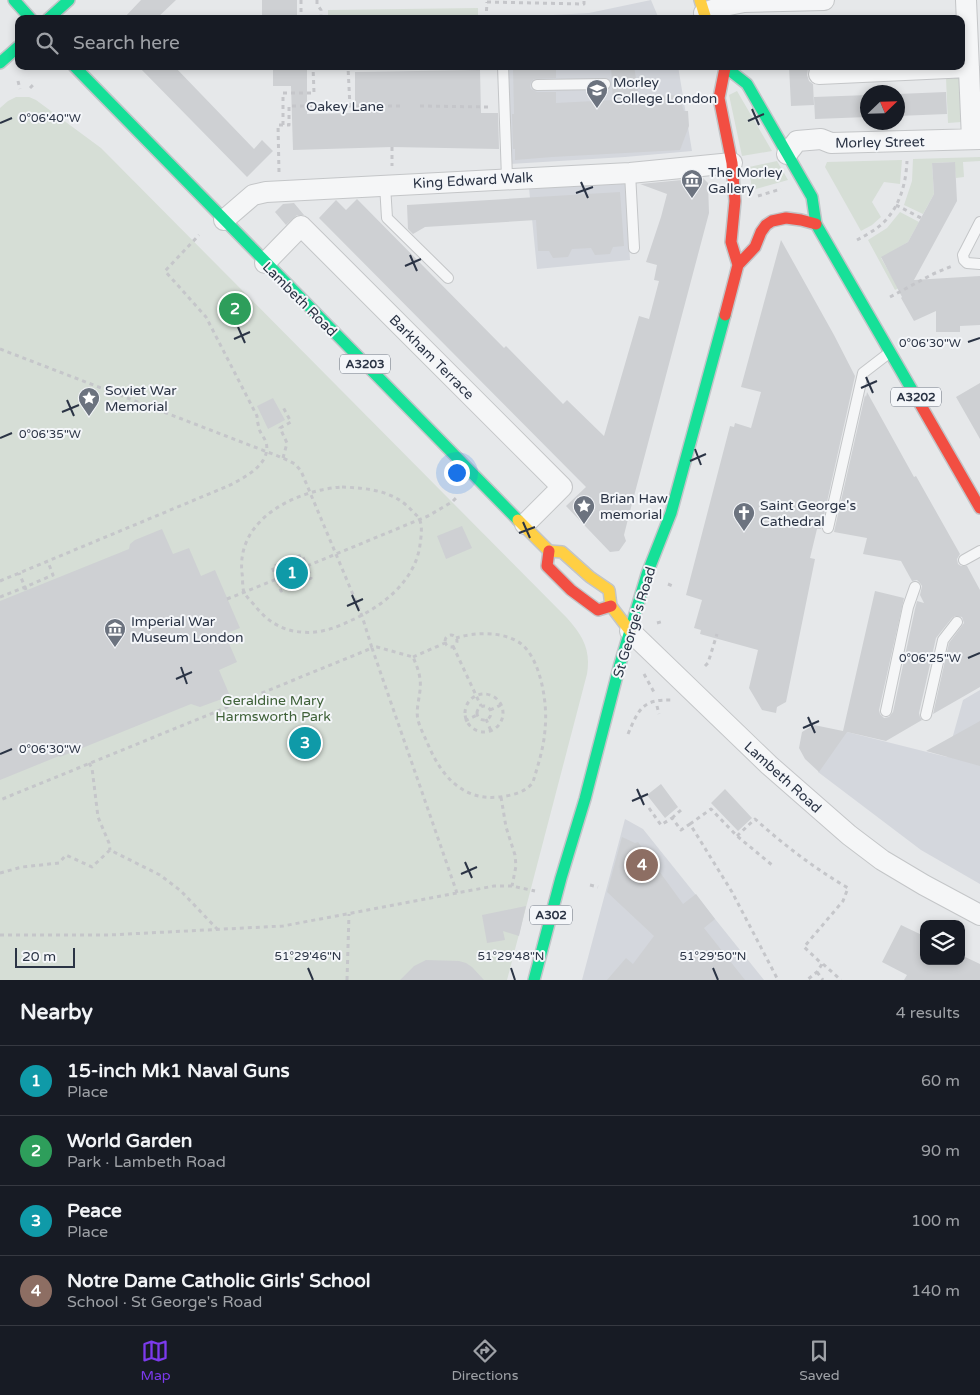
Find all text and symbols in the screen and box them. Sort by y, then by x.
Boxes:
search box [15,15,965,70]
icon: search [33,29,61,57]
text: Search here [73,32,180,54]
place label: Morley College London [613,74,717,107]
school or university icon: Morley College London [585,78,609,109]
north arrow [860,85,905,130]
street label: Oakey Lane [306,98,384,115]
text: 0°06'40"W [19,111,81,125]
street label: Morley Street [835,133,926,152]
place label: The Morley Gallery [708,164,783,197]
museum icon: The Morley Gallery [680,168,704,199]
street label: King Edward Walk [412,169,534,192]
street label: Lambeth Road [259,259,340,340]
pin: 2 [219,290,251,328]
street label: Barkham Terrace [386,311,478,403]
text: 0°06'30"W [899,336,961,350]
road number: A3203 [340,354,390,374]
place label: Soviet War Memorial [105,382,177,415]
place icon: Soviet War Memorial [77,386,101,417]
road number: A3202 [891,388,941,407]
text: 0°06'35"W [19,427,81,441]
your location [444,460,470,486]
place label: Brian Haw memorial [600,490,668,523]
place icon: Brian Haw memorial [572,494,596,525]
place label: Saint George's Cathedral [760,497,856,530]
church icon: Saint George's Cathedral [732,501,756,532]
pin: 1 [276,554,308,592]
street label: St George's Road [610,565,659,680]
place label: Imperial War Museum London [131,613,244,646]
museum icon: Imperial War Museum London [103,617,127,648]
text: 0°06'25"W [899,651,961,665]
park label: Geraldine Mary Harmsworth Park [215,692,331,725]
pin: 3 [289,724,321,762]
street label: Lambeth Road [740,738,825,817]
text: 0°06'30"W [19,742,81,756]
pin: 4 [626,846,658,884]
road number: A302 [530,906,572,924]
map controls [920,920,965,965]
button: layers [920,920,965,965]
scale bar [15,945,75,968]
text: 20 m [22,948,56,965]
text: 51°29'46"N [275,949,342,963]
text: 51°29'48"N [478,949,545,963]
text: 51°29'50"N [680,949,747,963]
text: Nearby [20,1000,93,1025]
text: 4 results [896,1003,960,1023]
text: 15-inch Mk1 Naval Guns [67,1060,290,1082]
text: 1 [31,1071,41,1091]
text: 60 m [921,1071,960,1091]
text: Place [67,1082,108,1102]
text: World Garden [67,1130,192,1152]
text: 2 [31,1141,41,1161]
text: 90 m [921,1141,960,1161]
text: Park · Lambeth Road [67,1152,226,1172]
text: Peace [67,1200,122,1222]
text: 3 [31,1211,41,1231]
text: 100 m [911,1211,960,1231]
text: Place [67,1222,108,1242]
text: Notre Dame Catholic Girls' School [67,1270,371,1292]
text: 4 [31,1281,41,1301]
text: 140 m [911,1281,960,1301]
text: School · St George's Road [67,1292,262,1312]
tab: Map [140,1337,171,1384]
tab: Directions [451,1337,518,1384]
tab: Saved [799,1337,840,1384]

